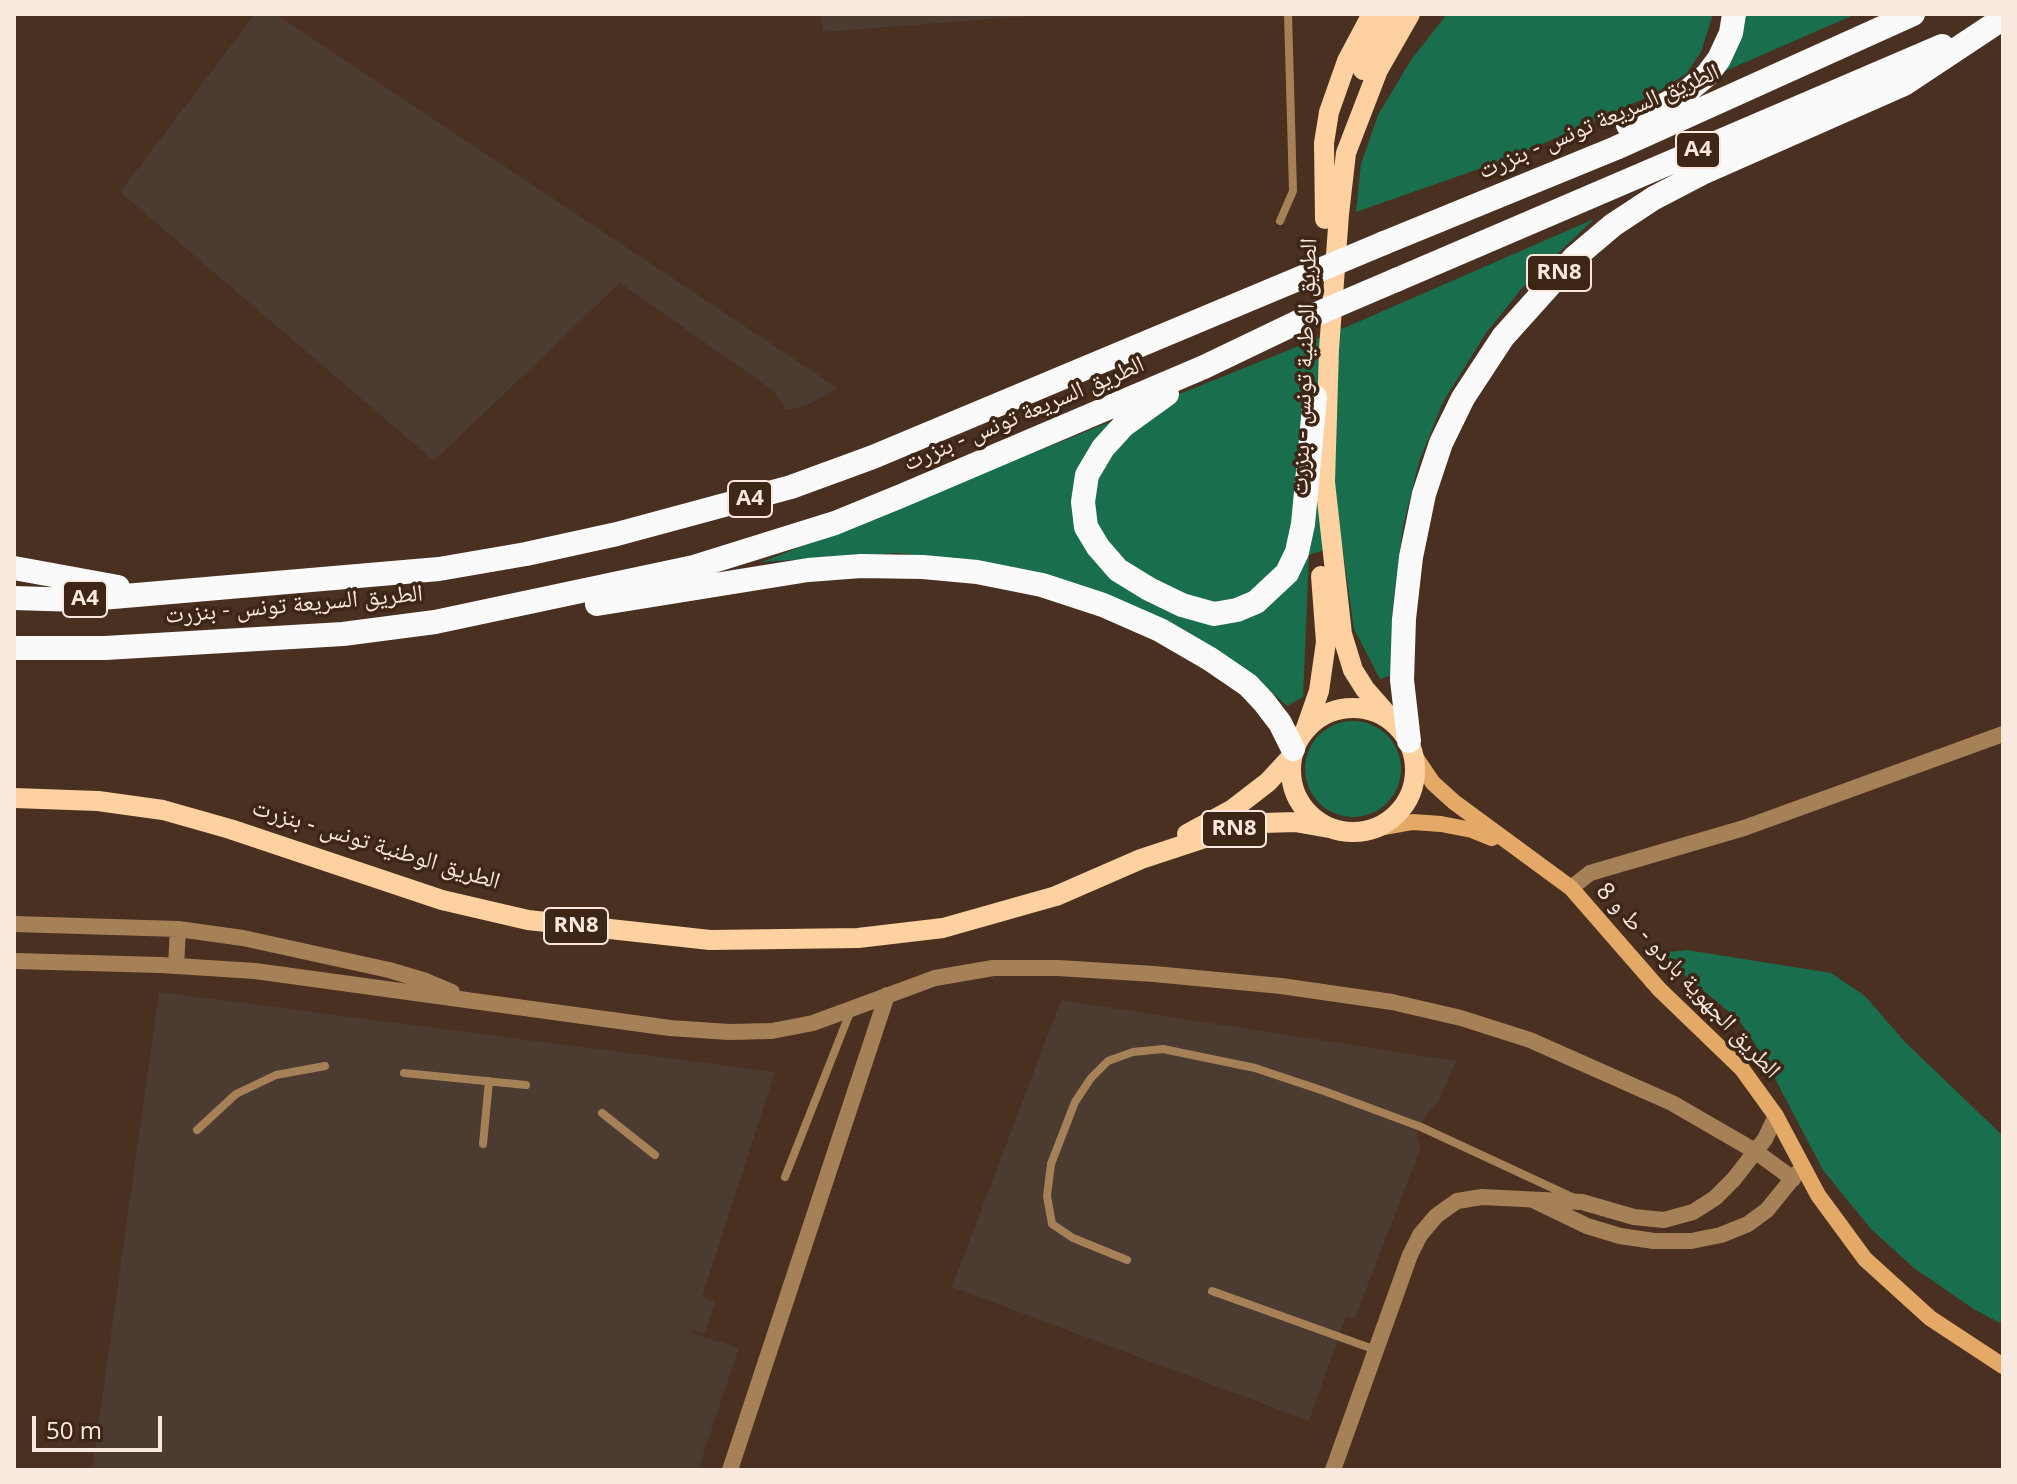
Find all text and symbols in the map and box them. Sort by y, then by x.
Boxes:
street label: الطريق السريعة تونس - بنزرت [1474,58,1724,186]
road number: A4 [1676,132,1720,168]
street label: الطريق الوطنية تونس - بنزرت [1286,238,1324,496]
road number: RN8 [1527,255,1591,291]
street label: الطريق السريعة تونس - بنزرت [899,350,1149,478]
road number: A4 [728,481,772,517]
street label: الطريق السريعة تونس - بنزرت [164,579,424,631]
road number: A4 [63,581,107,617]
street label: الطريق الوطنية تونس - بنزرت [249,794,503,896]
road number: RN8 [1202,811,1266,847]
street label: الطريق الجهوية باردو - ط و 8 [1590,877,1786,1085]
road number: RN8 [544,908,608,944]
scale bar [36,1400,166,1450]
text: 50 m [46,1413,102,1446]

